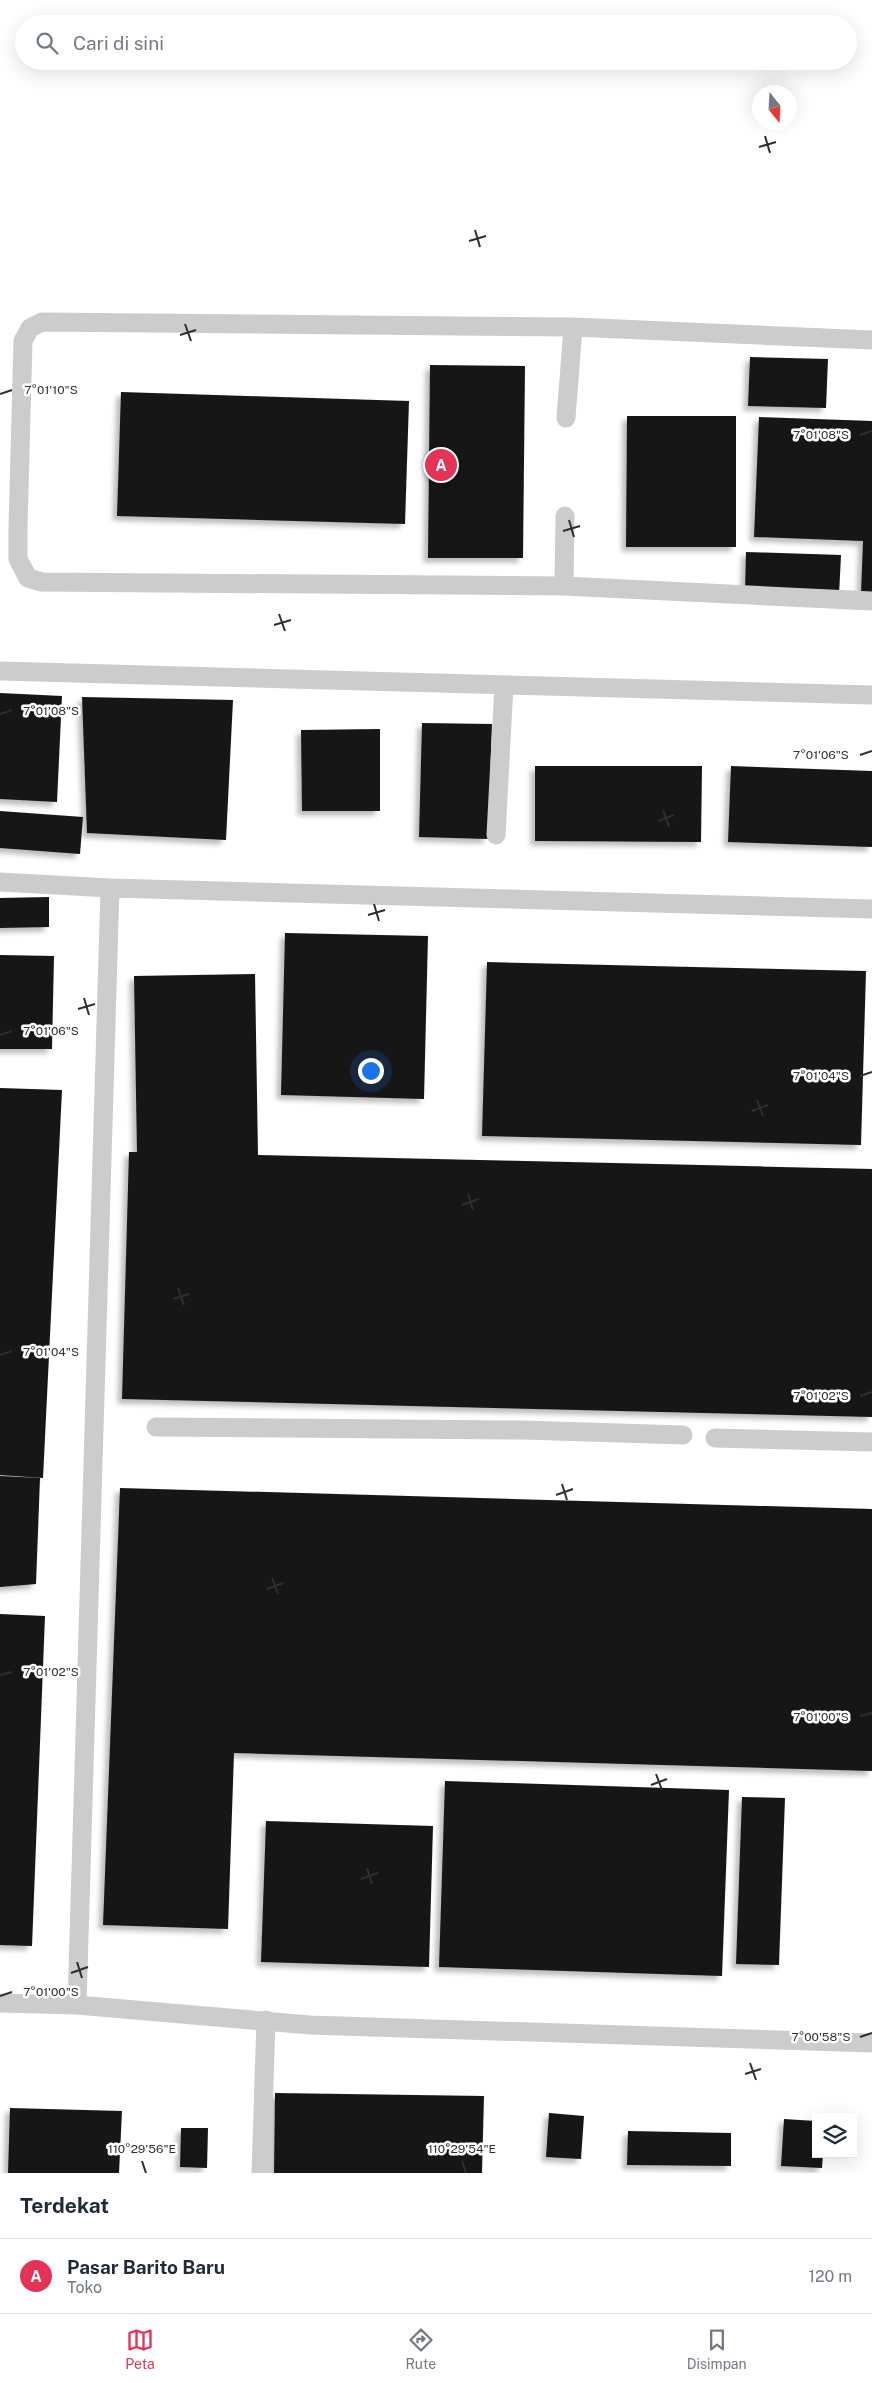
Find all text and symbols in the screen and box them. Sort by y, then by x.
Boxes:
search box [15,15,857,70]
icon: search [33,29,61,57]
text: Cari di sini [73,32,164,54]
north arrow [752,85,797,130]
text: 7°01'10"S [24,383,78,397]
text: 7°01'08"S [793,428,849,442]
pin: A [425,446,457,484]
text: 7°01'08"S [23,704,79,718]
text: 7°01'06"S [793,748,849,762]
text: 7°01'06"S [23,1024,79,1038]
your location [358,1058,384,1084]
text: 7°01'04"S [793,1069,849,1083]
text: 7°01'04"S [23,1345,79,1359]
text: 7°01'02"S [793,1389,849,1403]
text: 7°01'02"S [23,1665,79,1679]
text: 7°01'00"S [793,1710,849,1724]
text: 7°01'00"S [23,1985,79,1999]
text: 7°00'58"S [792,2030,850,2044]
map controls [812,2113,857,2158]
button: layers [812,2113,857,2158]
text: 110°29'56"E [108,2142,176,2156]
text: 110°29'54"E [428,2142,496,2156]
text: Terdekat [20,2193,109,2218]
text: Pasar Barito Baru [67,2256,225,2278]
text: A [30,2267,42,2286]
text: 120 m [808,2267,852,2286]
text: Toko [67,2278,102,2297]
tab: Peta [125,2326,155,2372]
tab: Rute [405,2326,436,2372]
tab: Disimpan [687,2326,747,2372]

